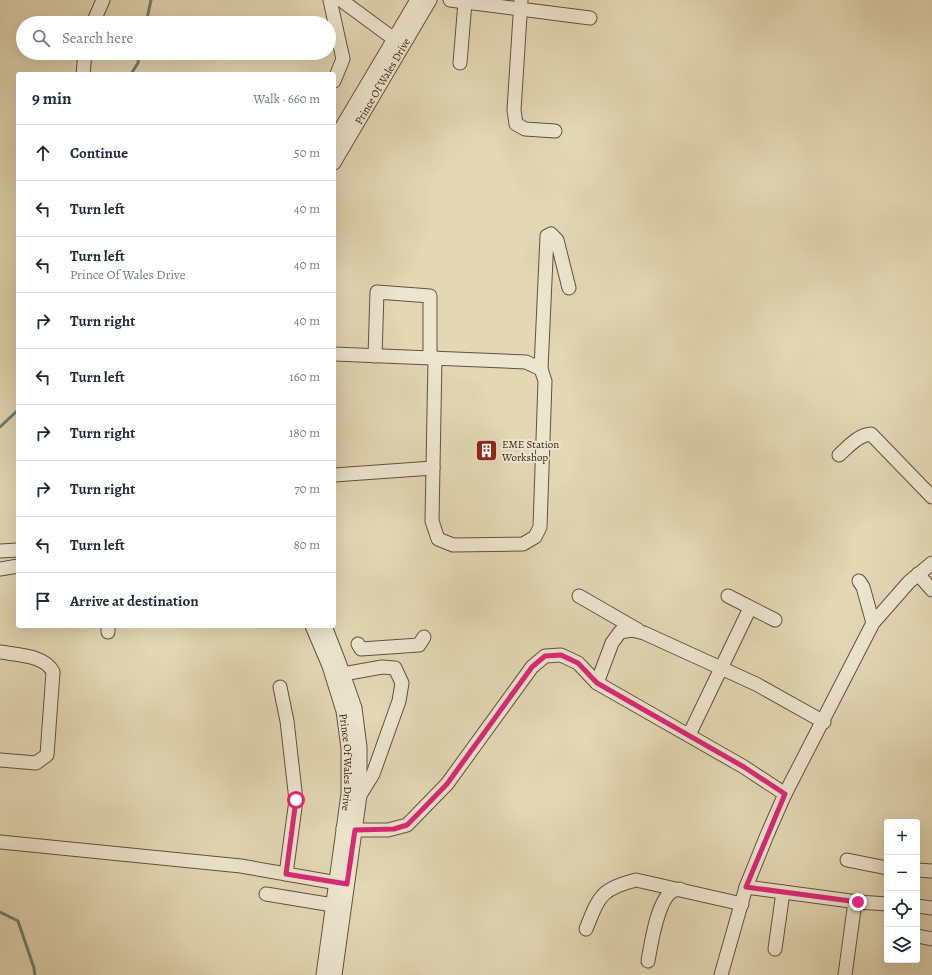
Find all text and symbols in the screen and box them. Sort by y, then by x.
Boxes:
search box [16,16,336,60]
icon: search [30,27,52,49]
text: Search here [62,28,133,48]
street label: Prince Of Wales Drive [351,35,414,127]
text: 9 min [32,87,72,110]
text: Walk · 660 m [253,90,320,107]
icon: ahead [32,142,54,164]
text: Continue [70,143,128,163]
text: 50 m [294,144,320,161]
icon: left [32,198,54,220]
text: Turn left [70,199,125,219]
text: 40 m [294,200,320,217]
text: Turn left [70,246,125,266]
icon: left [32,254,54,276]
text: 40 m [294,256,320,273]
text: Prince Of Wales Drive [70,266,186,283]
icon: right [32,310,54,332]
text: Turn right [70,311,135,331]
text: 40 m [294,312,320,329]
icon: left [32,366,54,388]
text: Turn left [70,367,125,387]
text: 160 m [289,368,320,385]
icon: right [32,422,54,444]
text: Turn right [70,423,135,443]
text: 180 m [289,424,320,441]
building icon: EME Station Workshop [473,437,499,463]
place label: EME Station Workshop [501,437,559,465]
icon: right [32,478,54,500]
text: Turn right [70,479,135,499]
text: 70 m [294,480,320,497]
icon: left [32,534,54,556]
text: Turn left [70,535,125,555]
text: 80 m [293,536,320,553]
icon: arrive [32,590,54,612]
text: Arrive at destination [70,591,199,611]
street label: Prince Of Wales Drive [336,712,356,812]
route start [287,791,305,809]
map controls [884,819,920,963]
button: + [884,819,920,855]
button: − [884,855,920,891]
button: locate [884,891,920,927]
route end [849,893,867,911]
button: layers [884,927,920,963]

